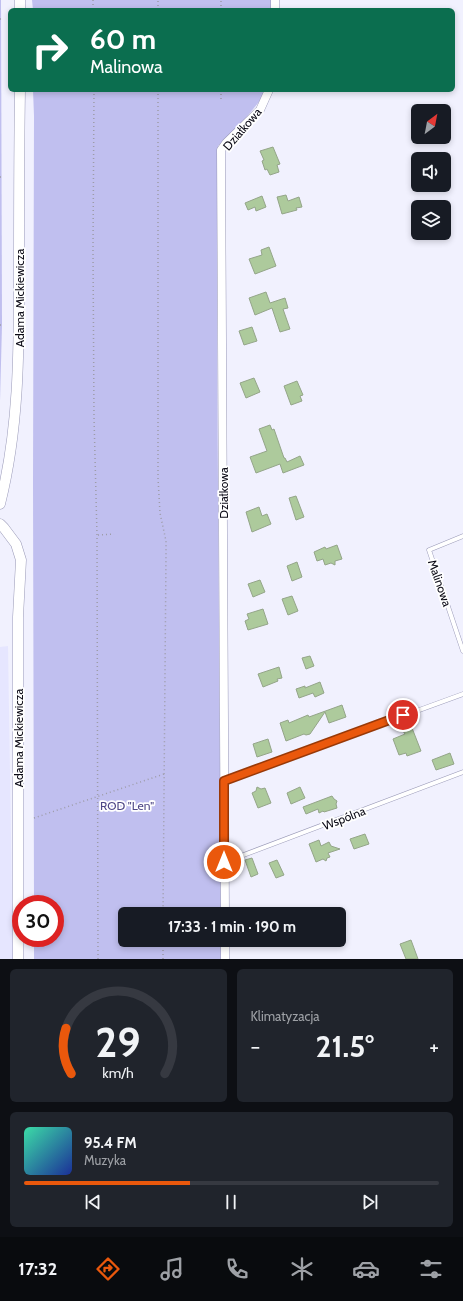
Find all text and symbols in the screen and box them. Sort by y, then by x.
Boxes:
text: 60 m [90,22,156,56]
icon: right [24,24,76,76]
text: Malinowa [90,56,163,78]
street label: Działkowa [219,104,265,153]
north arrow [411,104,451,144]
map controls [411,104,451,240]
button: sound [411,152,451,192]
button: layers [411,200,451,240]
street label: Adama Mickiewicza [12,249,27,347]
street label: Działkowa [216,467,231,519]
street label: Malinowa [425,558,455,609]
street label: Adama Mickiewicza [11,689,26,787]
pin [386,698,420,732]
icon: arrive [392,704,414,726]
park label: ROD "Len" [100,798,154,813]
street label: Wspólna [321,803,368,833]
position arrow [203,841,245,883]
speed limit sign: 30 [12,895,64,947]
text: 17:33 · 1 min · 190 m [168,918,296,936]
text: Klimatyzacja [251,1008,319,1024]
text: 29 [96,1016,141,1066]
text: 21.5° [316,1028,374,1065]
text: − [251,1033,260,1060]
text: + [429,1033,439,1060]
text: km/h [103,1063,134,1081]
text: 95.4 FM [84,1134,137,1152]
text: Muzyka [84,1152,126,1168]
icon: previous [82,1191,104,1213]
icon: pause [220,1191,242,1213]
icon: next [359,1191,381,1213]
icon: directions [94,1255,122,1283]
icon: music [158,1255,186,1283]
icon: phone [223,1255,251,1283]
icon: climate [288,1255,316,1283]
icon: car [352,1255,380,1283]
icon: filters [417,1255,445,1283]
text: 17:32 [18,1258,57,1280]

